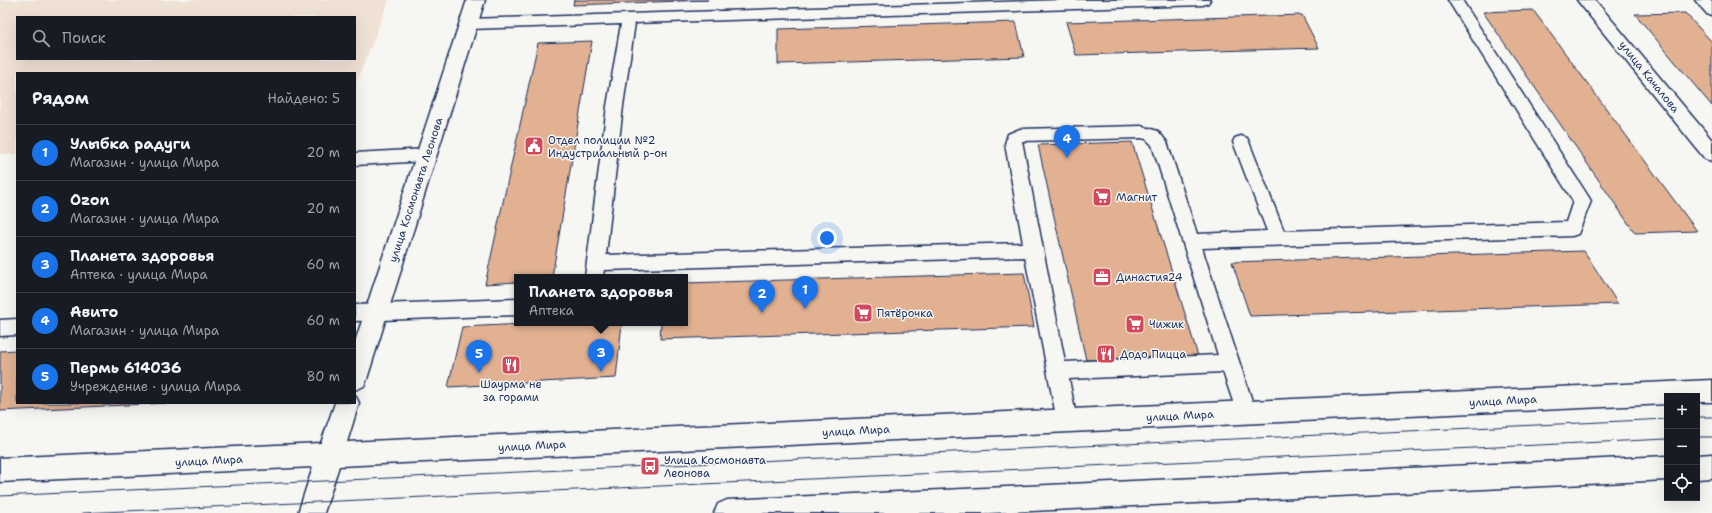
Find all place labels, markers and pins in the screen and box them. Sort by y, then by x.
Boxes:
pin: 4 [1054,125,1080,158]
place label: Отдел полиции №2 Индустриальный р-он [548,133,667,161]
public building icon: Отдел полиции №2 Индустриальный р-он [523,135,545,157]
supermarket icon: Магнит [1091,186,1113,208]
place label: Магнит [1116,190,1157,205]
office icon: Династия24 [1091,266,1113,288]
place label: Династия24 [1116,270,1183,285]
pin: 1 [792,276,818,309]
pin: 2 [749,280,775,313]
supermarket icon: Пятёрочка [852,302,874,324]
place label: Пятёрочка [877,306,933,321]
supermarket icon: Чижик [1124,313,1146,335]
place label: Чижик [1149,317,1184,332]
pin: 3 [588,339,614,372]
pin: 5 [466,340,492,373]
restaurant icon: Додо Пицца [1095,343,1117,365]
place label: Додо Пицца [1120,347,1186,362]
restaurant icon: Шаурма не за горами [500,354,522,376]
place label: Шаурма не за горами [480,377,542,405]
place label: Улица Космонавта Леонова [664,453,766,481]
bus stop icon: Улица Космонавта Леонова [639,455,661,477]

